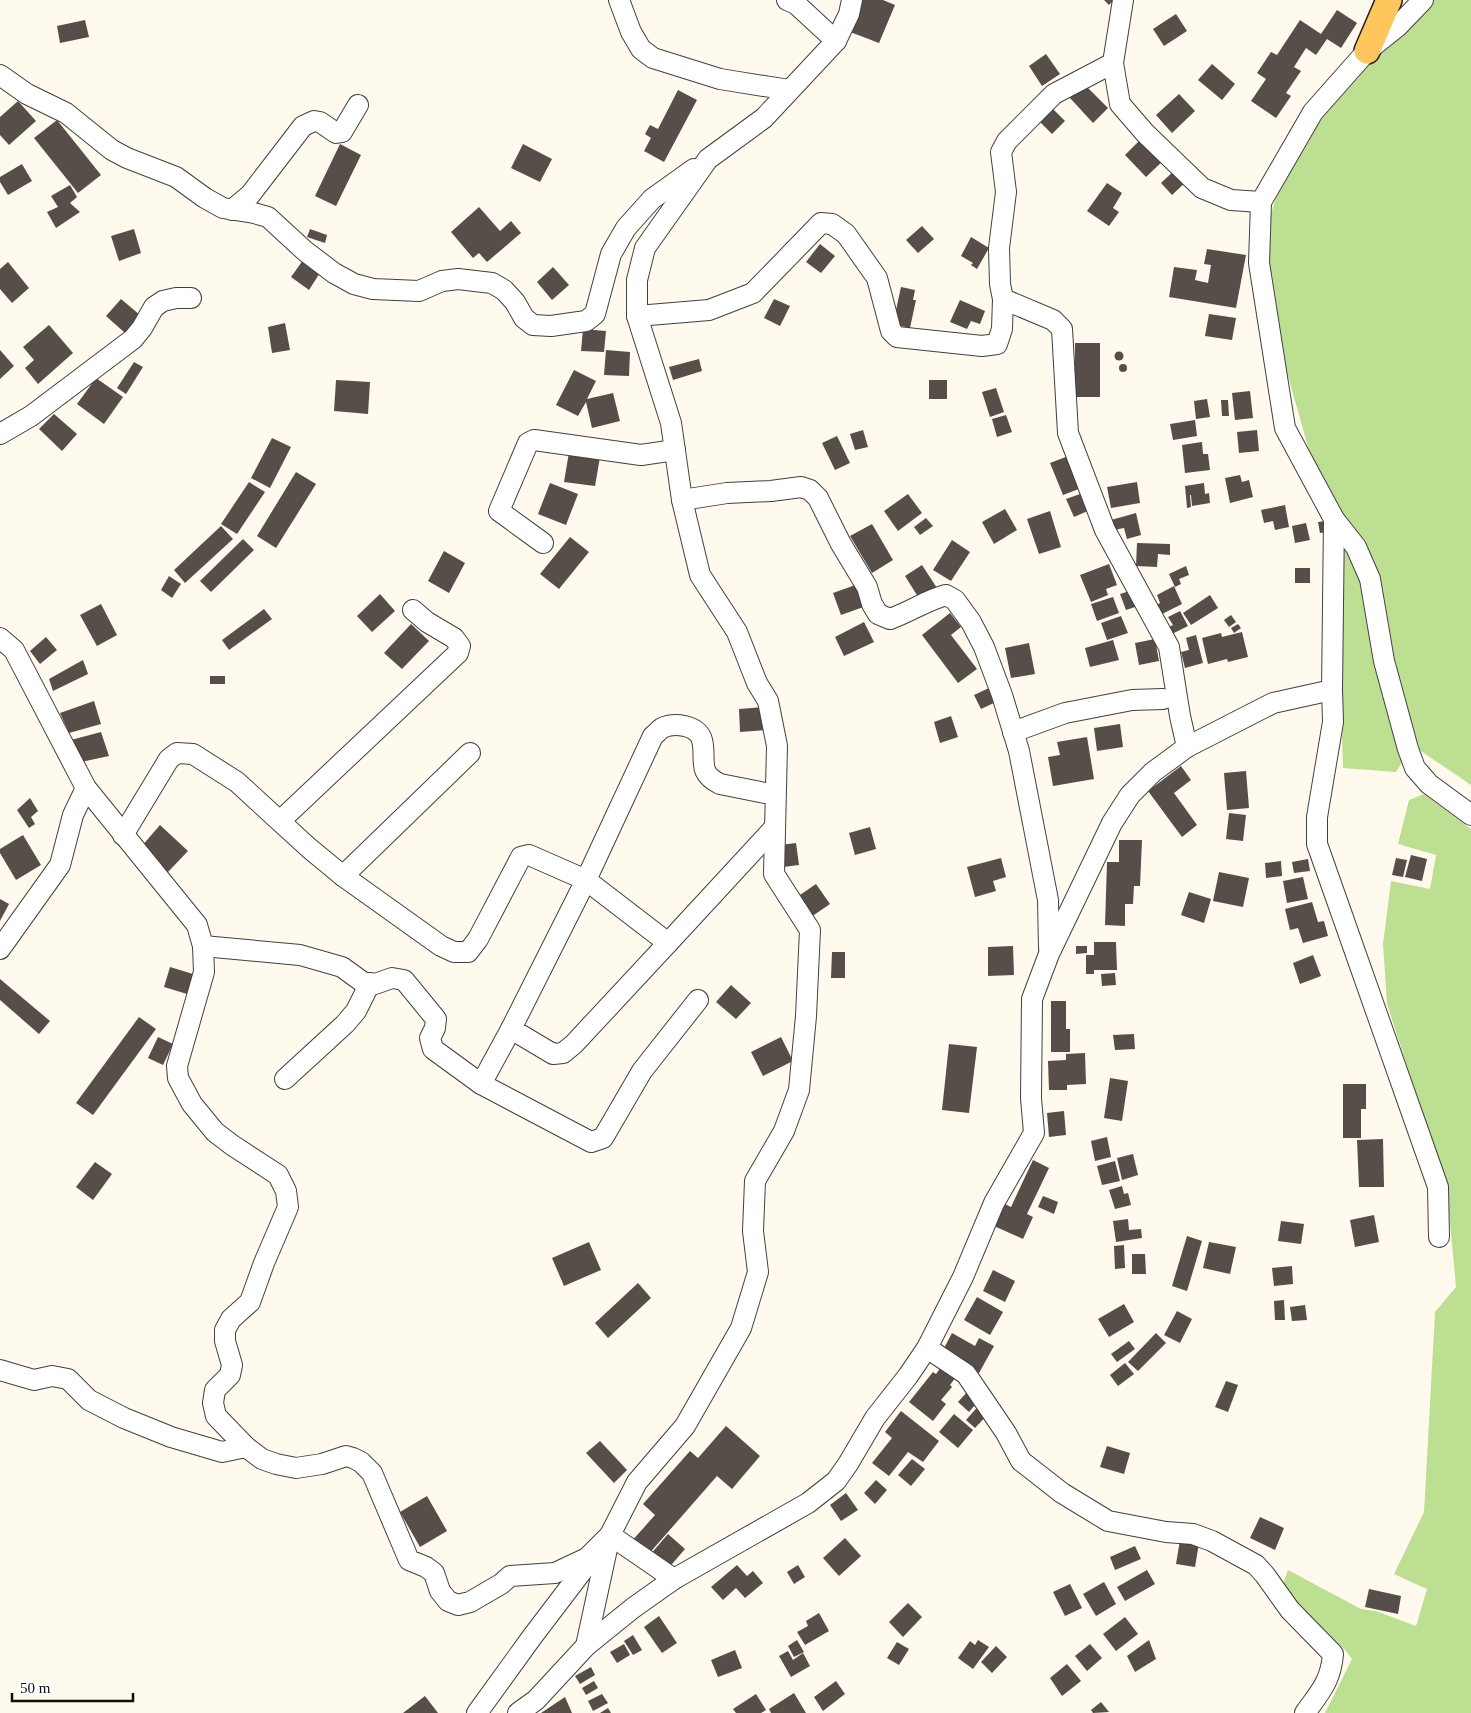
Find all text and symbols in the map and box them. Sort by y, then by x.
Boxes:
scale bar [12,1670,134,1702]
text: 50 m [20,1680,51,1696]

